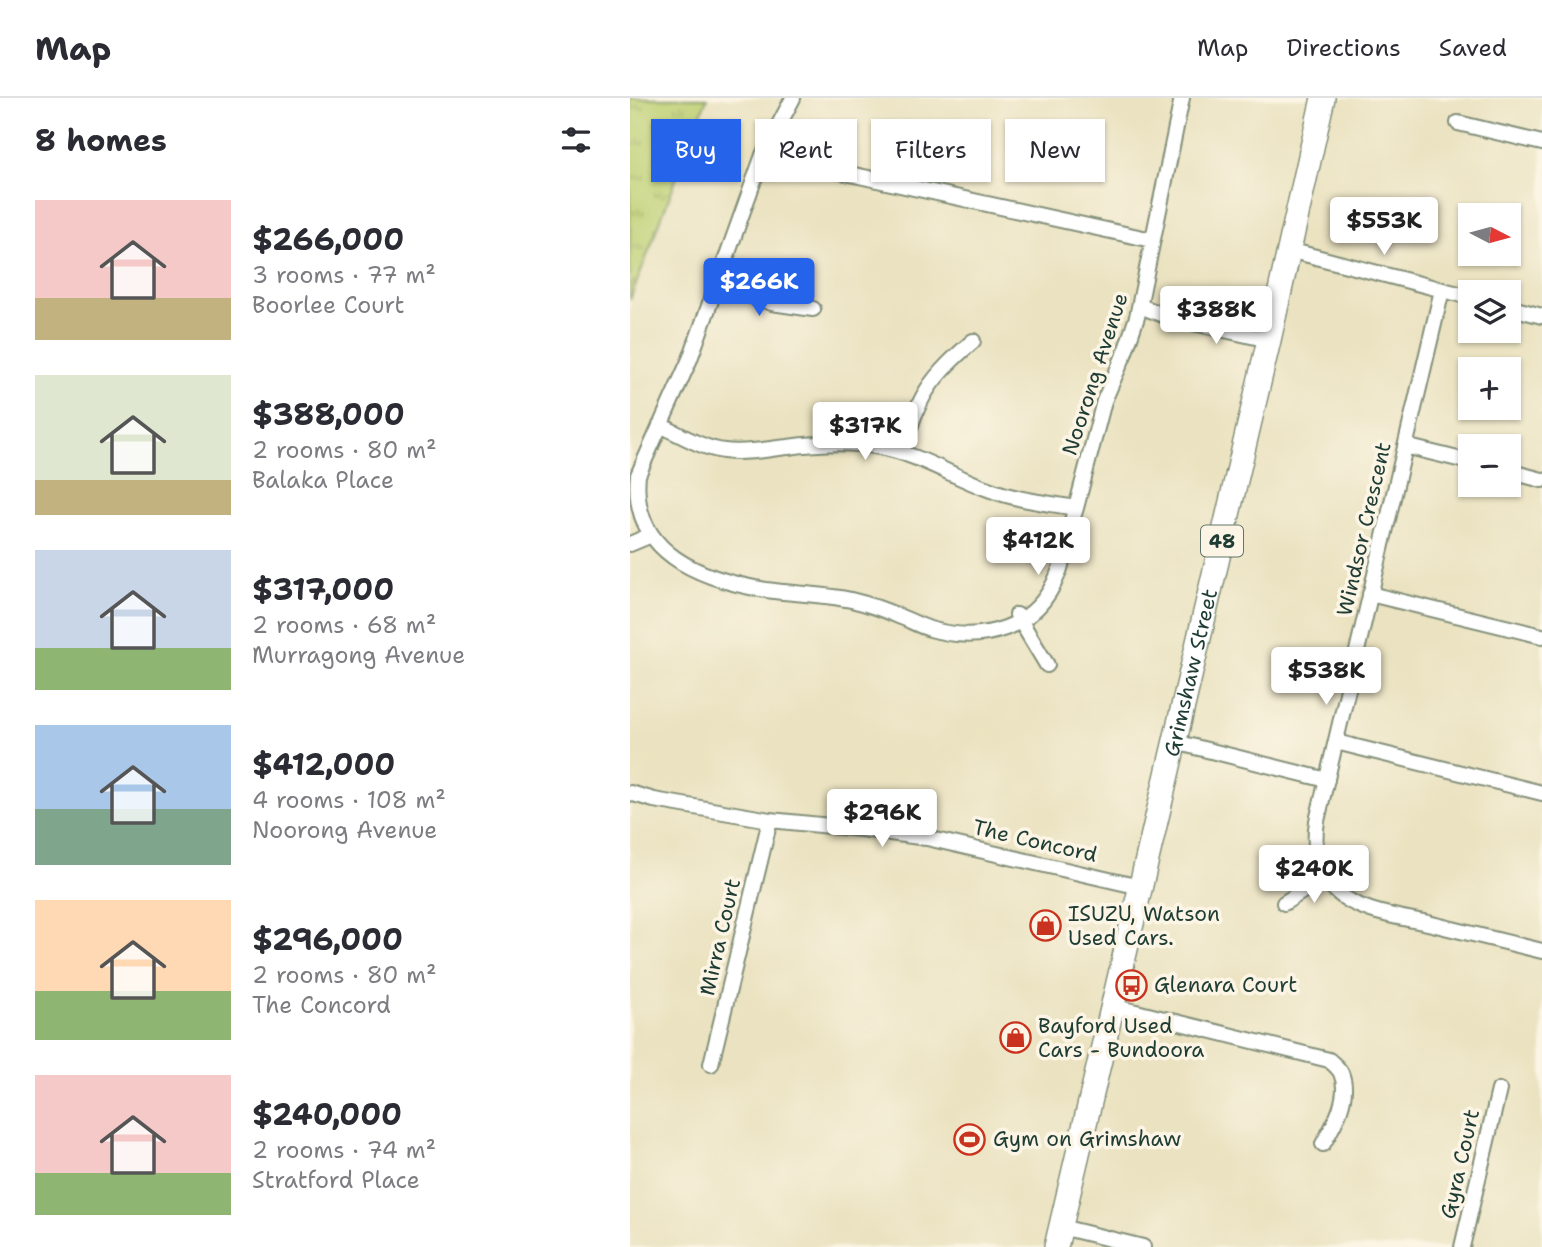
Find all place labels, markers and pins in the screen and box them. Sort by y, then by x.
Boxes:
pin: $553K [1335,198,1433,257]
pin: $266K [710,258,808,318]
pin: $388K [1167,286,1265,346]
pin: $317K [816,402,914,462]
pin: $412K [989,518,1087,577]
pin: $538K [1277,648,1375,707]
pin: $296K [833,790,931,849]
pin: $240K [1265,846,1363,905]
place label: ISUZU, Watson Used Cars. [1068,900,1220,952]
shop icon: ISUZU, Watson Used Cars. [1028,909,1062,943]
bus stop icon: Glenara Court [1114,968,1148,1002]
place label: Glenara Court [1154,971,1298,999]
place label: Bayford Used Cars - Bundoora [1038,1012,1204,1064]
shop icon: Bayford Used Cars - Bundoora [998,1021,1032,1055]
sports icon: Gym on Grimshaw [953,1122,987,1156]
place label: Gym on Grimshaw [993,1125,1181,1153]

